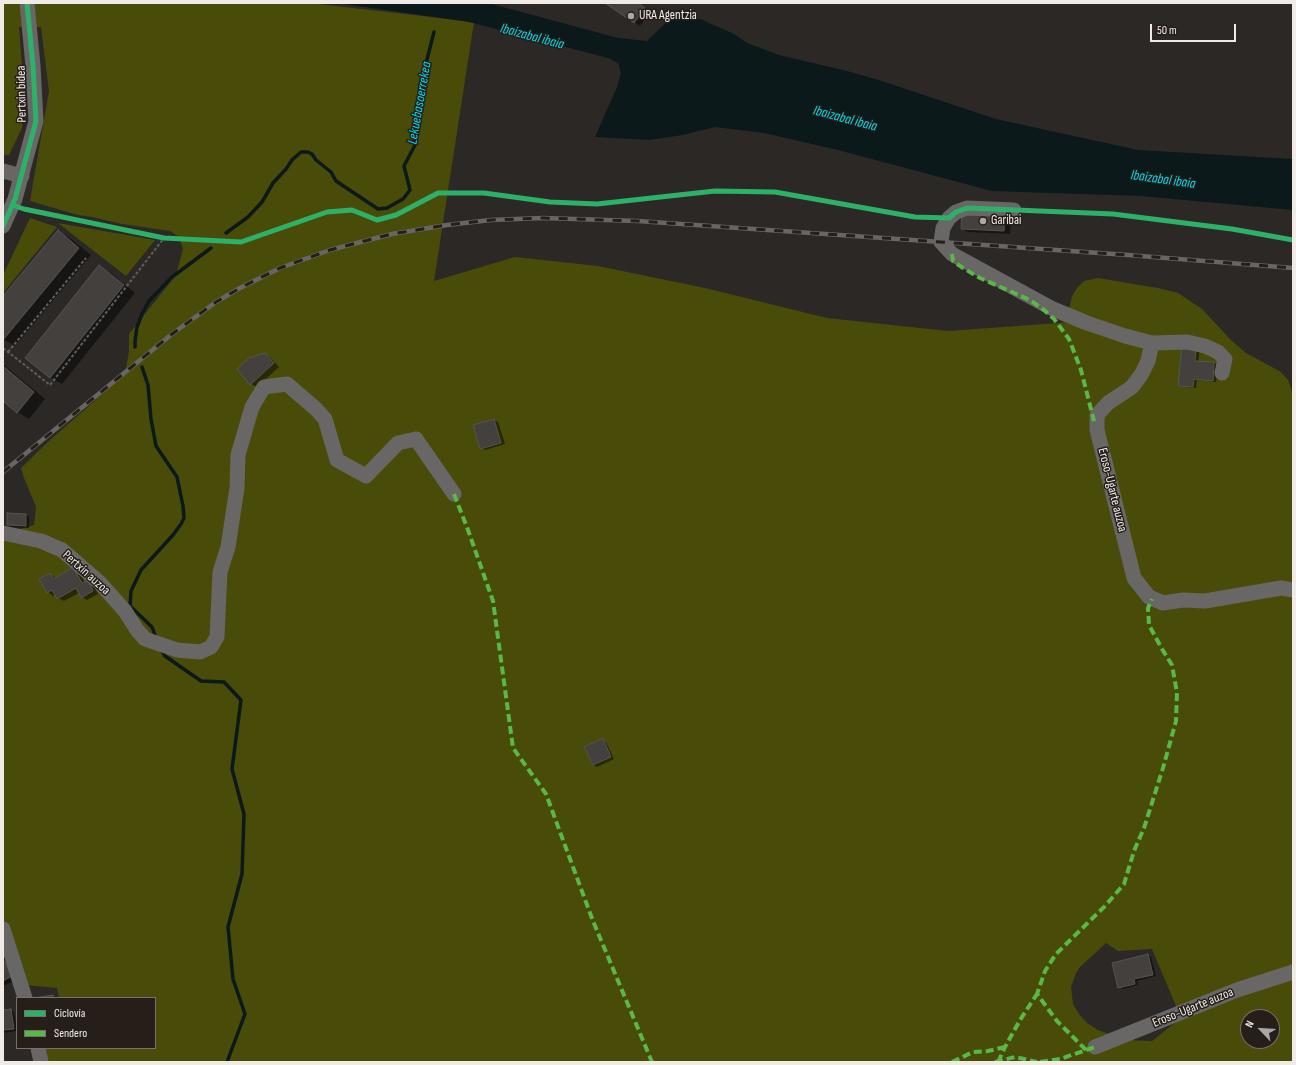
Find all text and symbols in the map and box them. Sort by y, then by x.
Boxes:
place label: URA Agentzia [639,8,697,24]
marker: URA Agentzia [626,11,636,21]
scale bar [1152,16,1238,42]
water label: Ibaizabal ibaia [498,20,566,54]
text: 50 m [1157,23,1177,38]
water label: Lekuebasoerrekea [404,60,436,146]
street label: Pertxin bidea [14,65,30,123]
water label: Ibaizabal ibaia [811,102,879,136]
water label: Ibaizabal ibaia [1130,167,1196,193]
place label: Garibai [991,213,1021,229]
marker: Garibai [978,216,988,226]
street label: Eroso-Ugarte auzoa [1094,446,1130,534]
street label: Pertxin auzoa [59,548,113,598]
street label: Eroso-Ugarte auzoa [1150,985,1236,1031]
legend [16,997,156,1049]
text: Ciclovía [54,1006,85,1021]
north arrow [1240,1009,1280,1049]
text: N [1242,1019,1257,1030]
text: Sendero [54,1026,87,1041]

